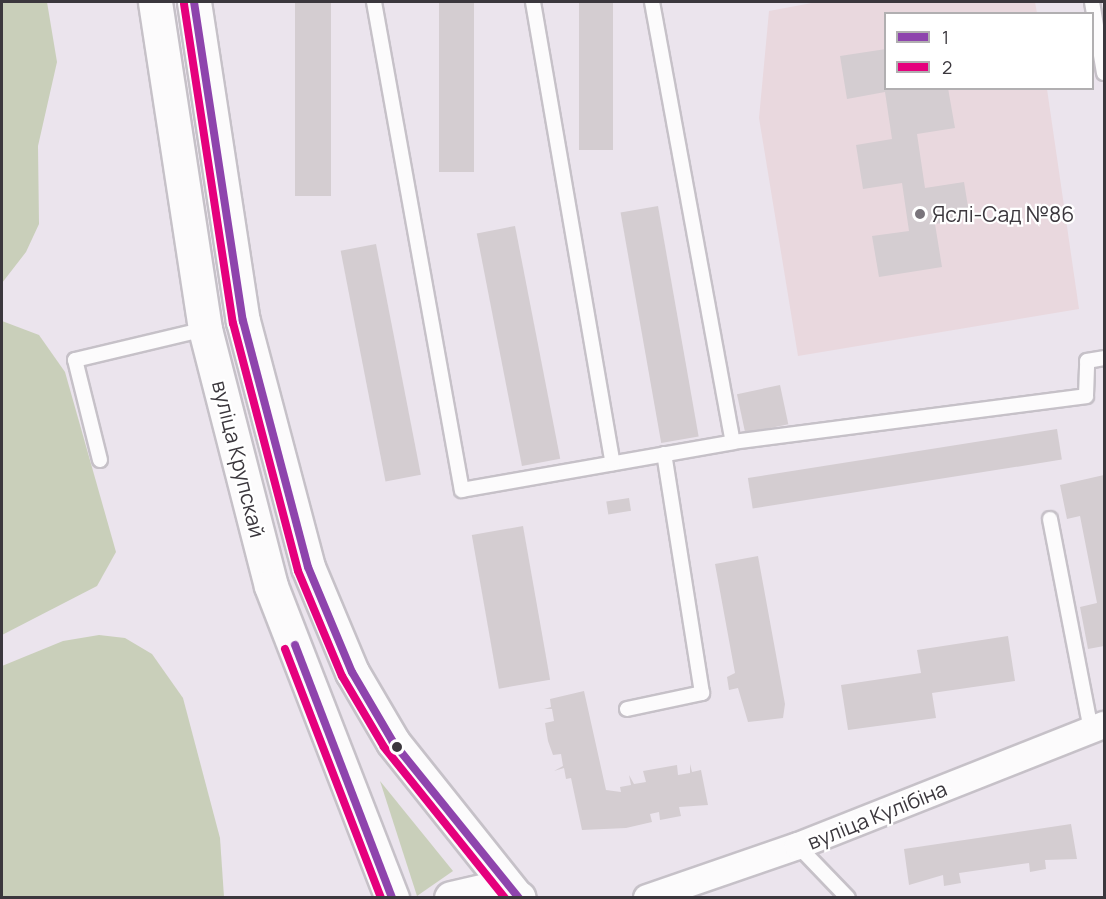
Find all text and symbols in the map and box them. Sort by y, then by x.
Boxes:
legend [884,12,1094,90]
text: 1 [942,25,949,49]
text: 2 [942,55,952,79]
place label: Яслі-Сад №86 [932,201,1074,227]
marker: Яслі-Сад №86 [913,207,927,221]
street label: вуліца Крупскай [207,378,271,540]
unlabelled marker [391,741,403,753]
street label: вуліца Кулібіна [804,776,950,854]

